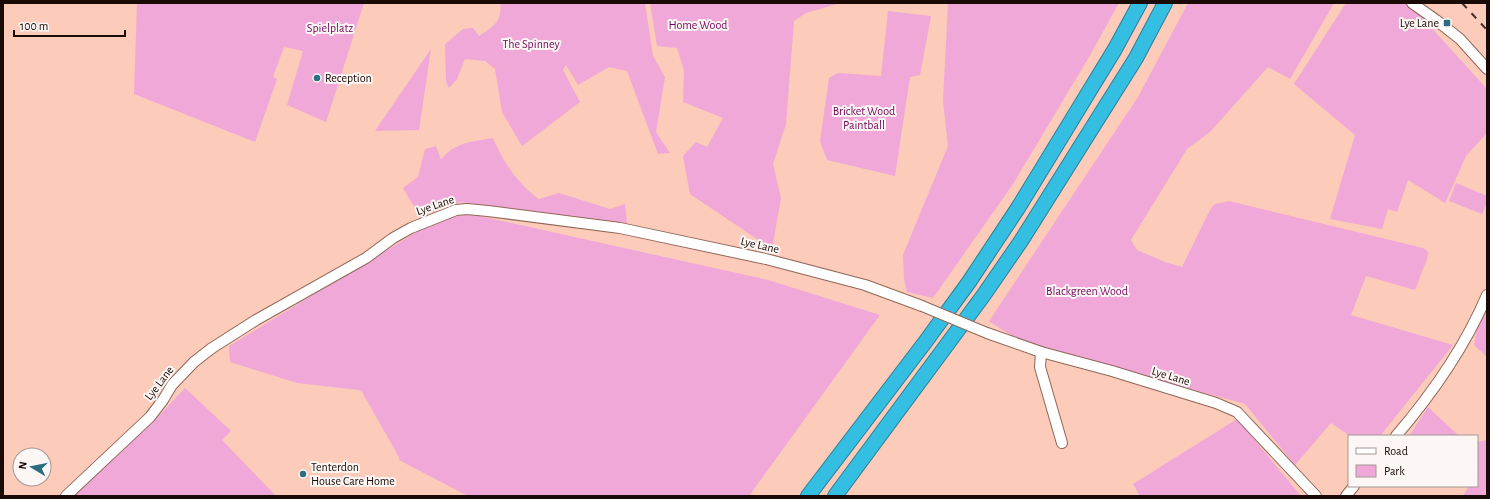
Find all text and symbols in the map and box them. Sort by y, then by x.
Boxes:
scale bar [14,12,125,38]
place label: Lye Lane [1400,17,1439,30]
marker: Lye Lane [1442,18,1452,28]
park label: Home Wood [668,19,728,31]
text: 100 m [20,20,48,32]
park label: Spielplatz [307,22,353,34]
park label: The Spinney [502,38,560,51]
place label: Reception [325,72,372,84]
marker: Reception [312,73,322,83]
park label: Bricket Wood Paintball [833,105,895,131]
street label: Lye Lane [414,193,456,218]
street label: Lye Lane [739,235,781,256]
park label: Blackgreen Wood [1046,285,1128,297]
street label: Lye Lane [142,364,176,403]
street label: Lye Lane [1150,365,1192,388]
legend [1348,435,1478,487]
text: Road [1384,445,1408,457]
north arrow [12,447,52,487]
text: N [17,461,29,470]
place label: Tenterdon House Care Home [311,461,395,487]
text: Park [1384,465,1405,477]
marker: Tenterdon House Care Home [298,469,308,479]

